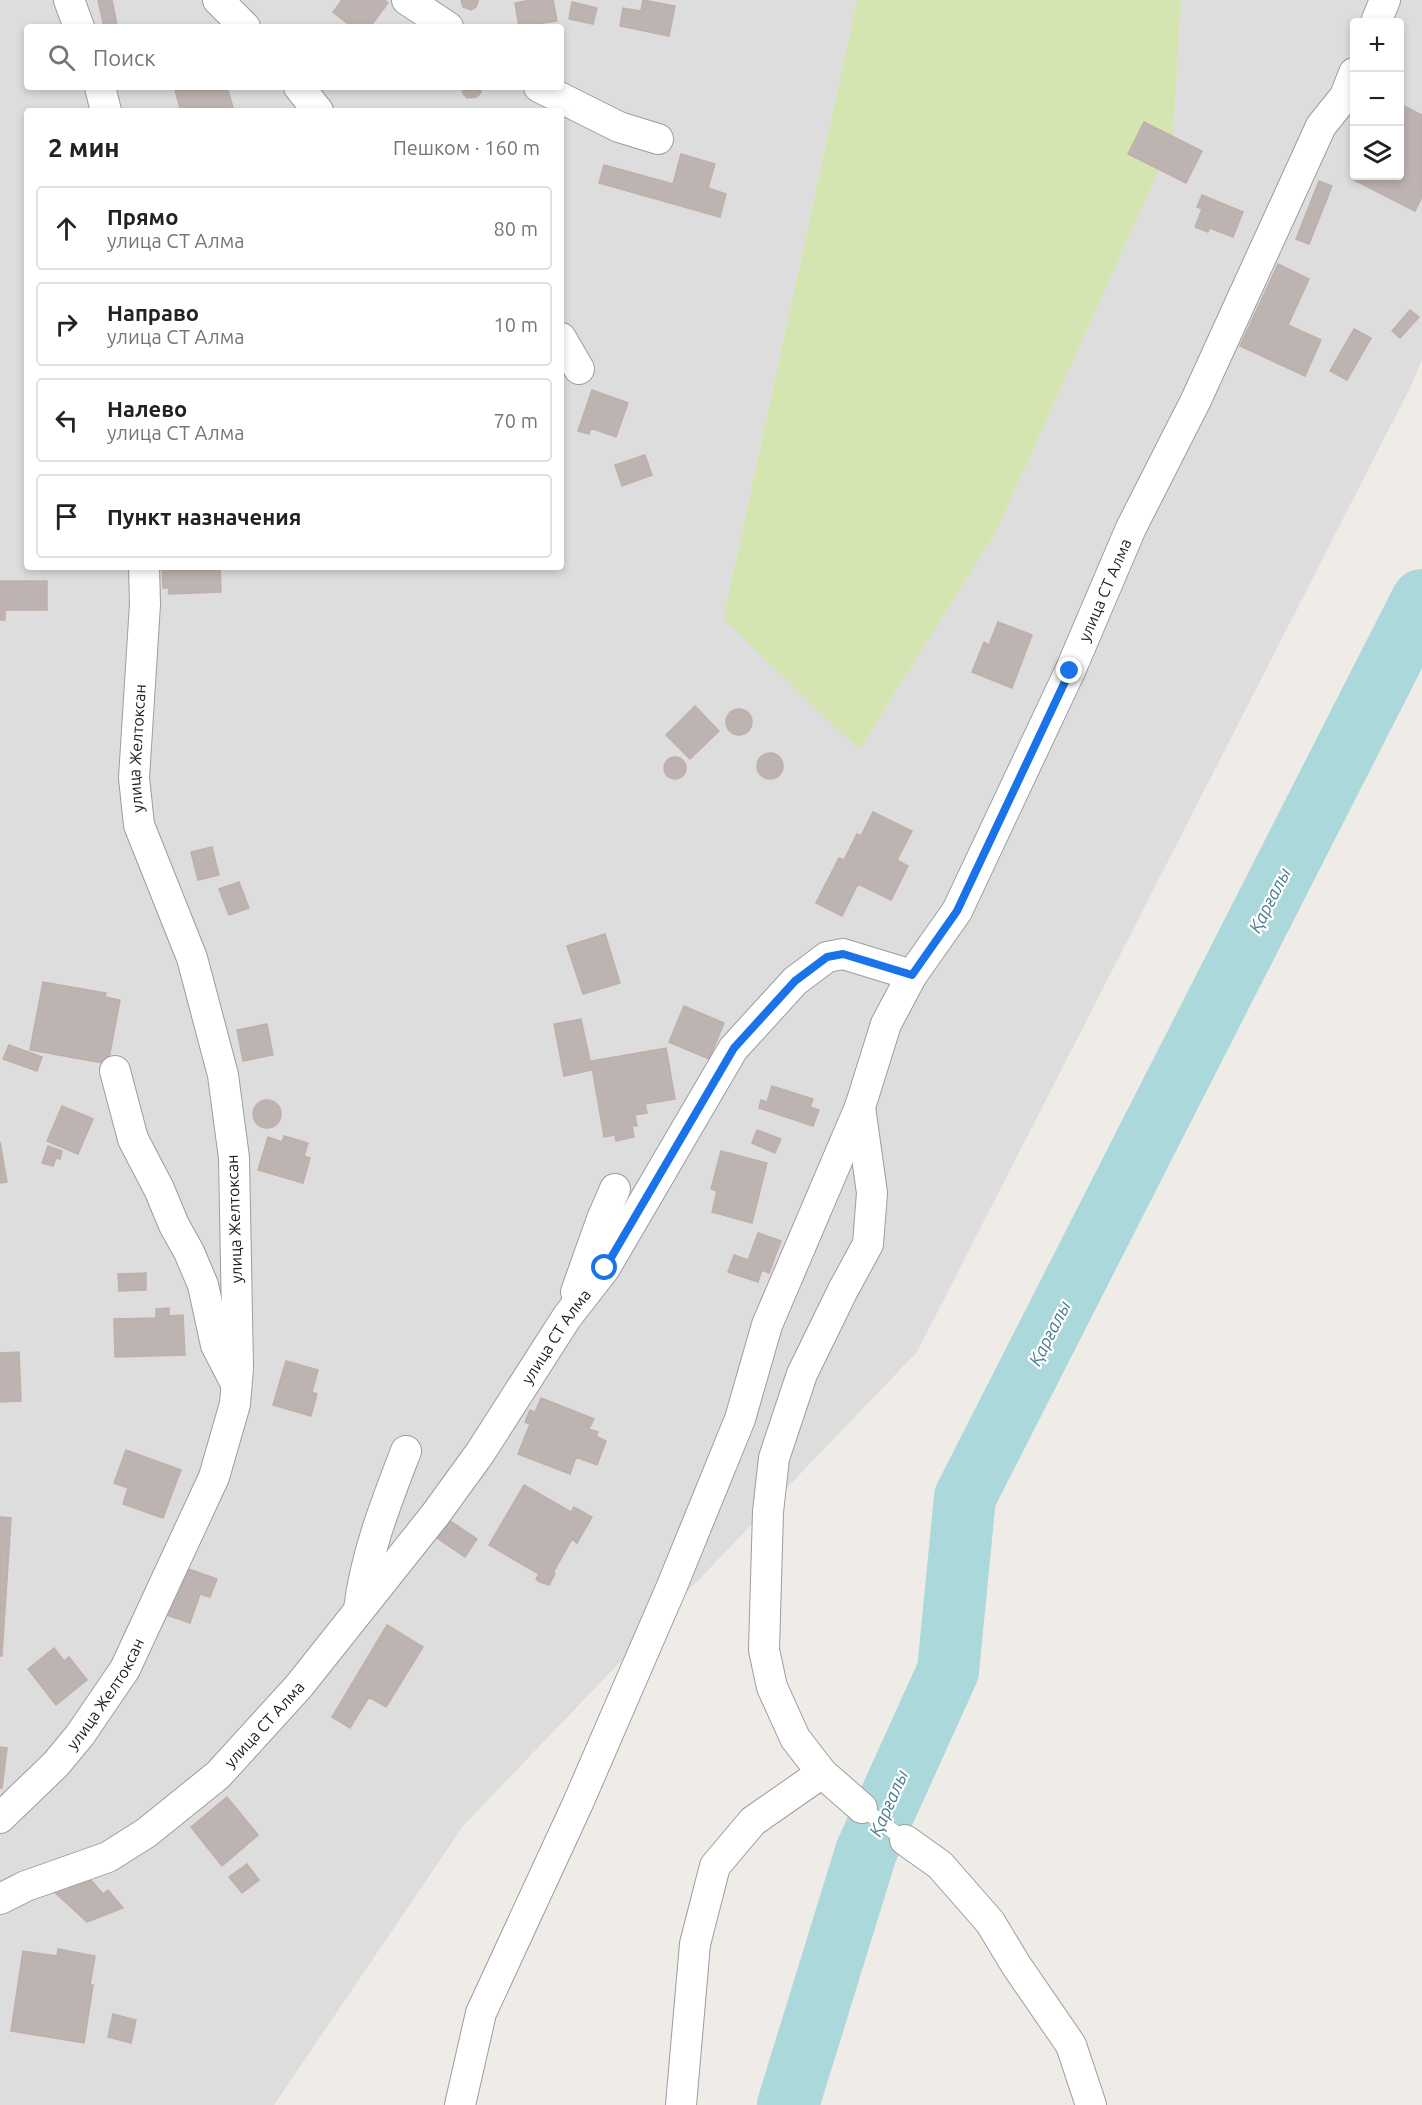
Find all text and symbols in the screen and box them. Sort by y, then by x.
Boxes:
map controls [1350,18,1404,180]
button: + [1350,18,1404,72]
search box [24,24,564,90]
icon: search [45,41,78,74]
text: Поиск [93,45,156,70]
button: − [1350,72,1404,126]
button: layers [1350,126,1404,180]
text: 2 мин [48,133,120,162]
text: Пешком · 160 m [393,136,540,159]
text: Прямо [107,204,178,229]
icon: ahead [50,212,83,245]
text: 80 m [494,217,538,240]
text: улица СТ Алма [107,229,245,252]
text: Направо [107,300,199,325]
icon: right [50,308,83,341]
text: 10 m [494,313,538,336]
text: улица СТ Алма [107,325,245,348]
text: Налево [107,396,187,421]
icon: left [50,404,83,437]
text: 70 m [494,409,538,432]
text: улица СТ Алма [107,421,245,444]
icon: arrive [50,500,83,533]
text: Пункт назначения [107,504,301,529]
street label: улица СТ Алма [1075,536,1134,644]
route end [1056,657,1082,683]
street label: улица Желтоксан [125,683,149,813]
water label: Қарғалы [1244,864,1294,936]
street label: улица Желтоксан [223,1154,245,1284]
route start [591,1254,617,1280]
street label: улица СТ Алма [518,1286,594,1387]
water label: Қарғалы [1024,1297,1074,1369]
street label: улица Желтоксан [63,1635,147,1753]
street label: улица СТ Алма [220,1677,308,1771]
water label: Қарғалы [865,1767,911,1839]

